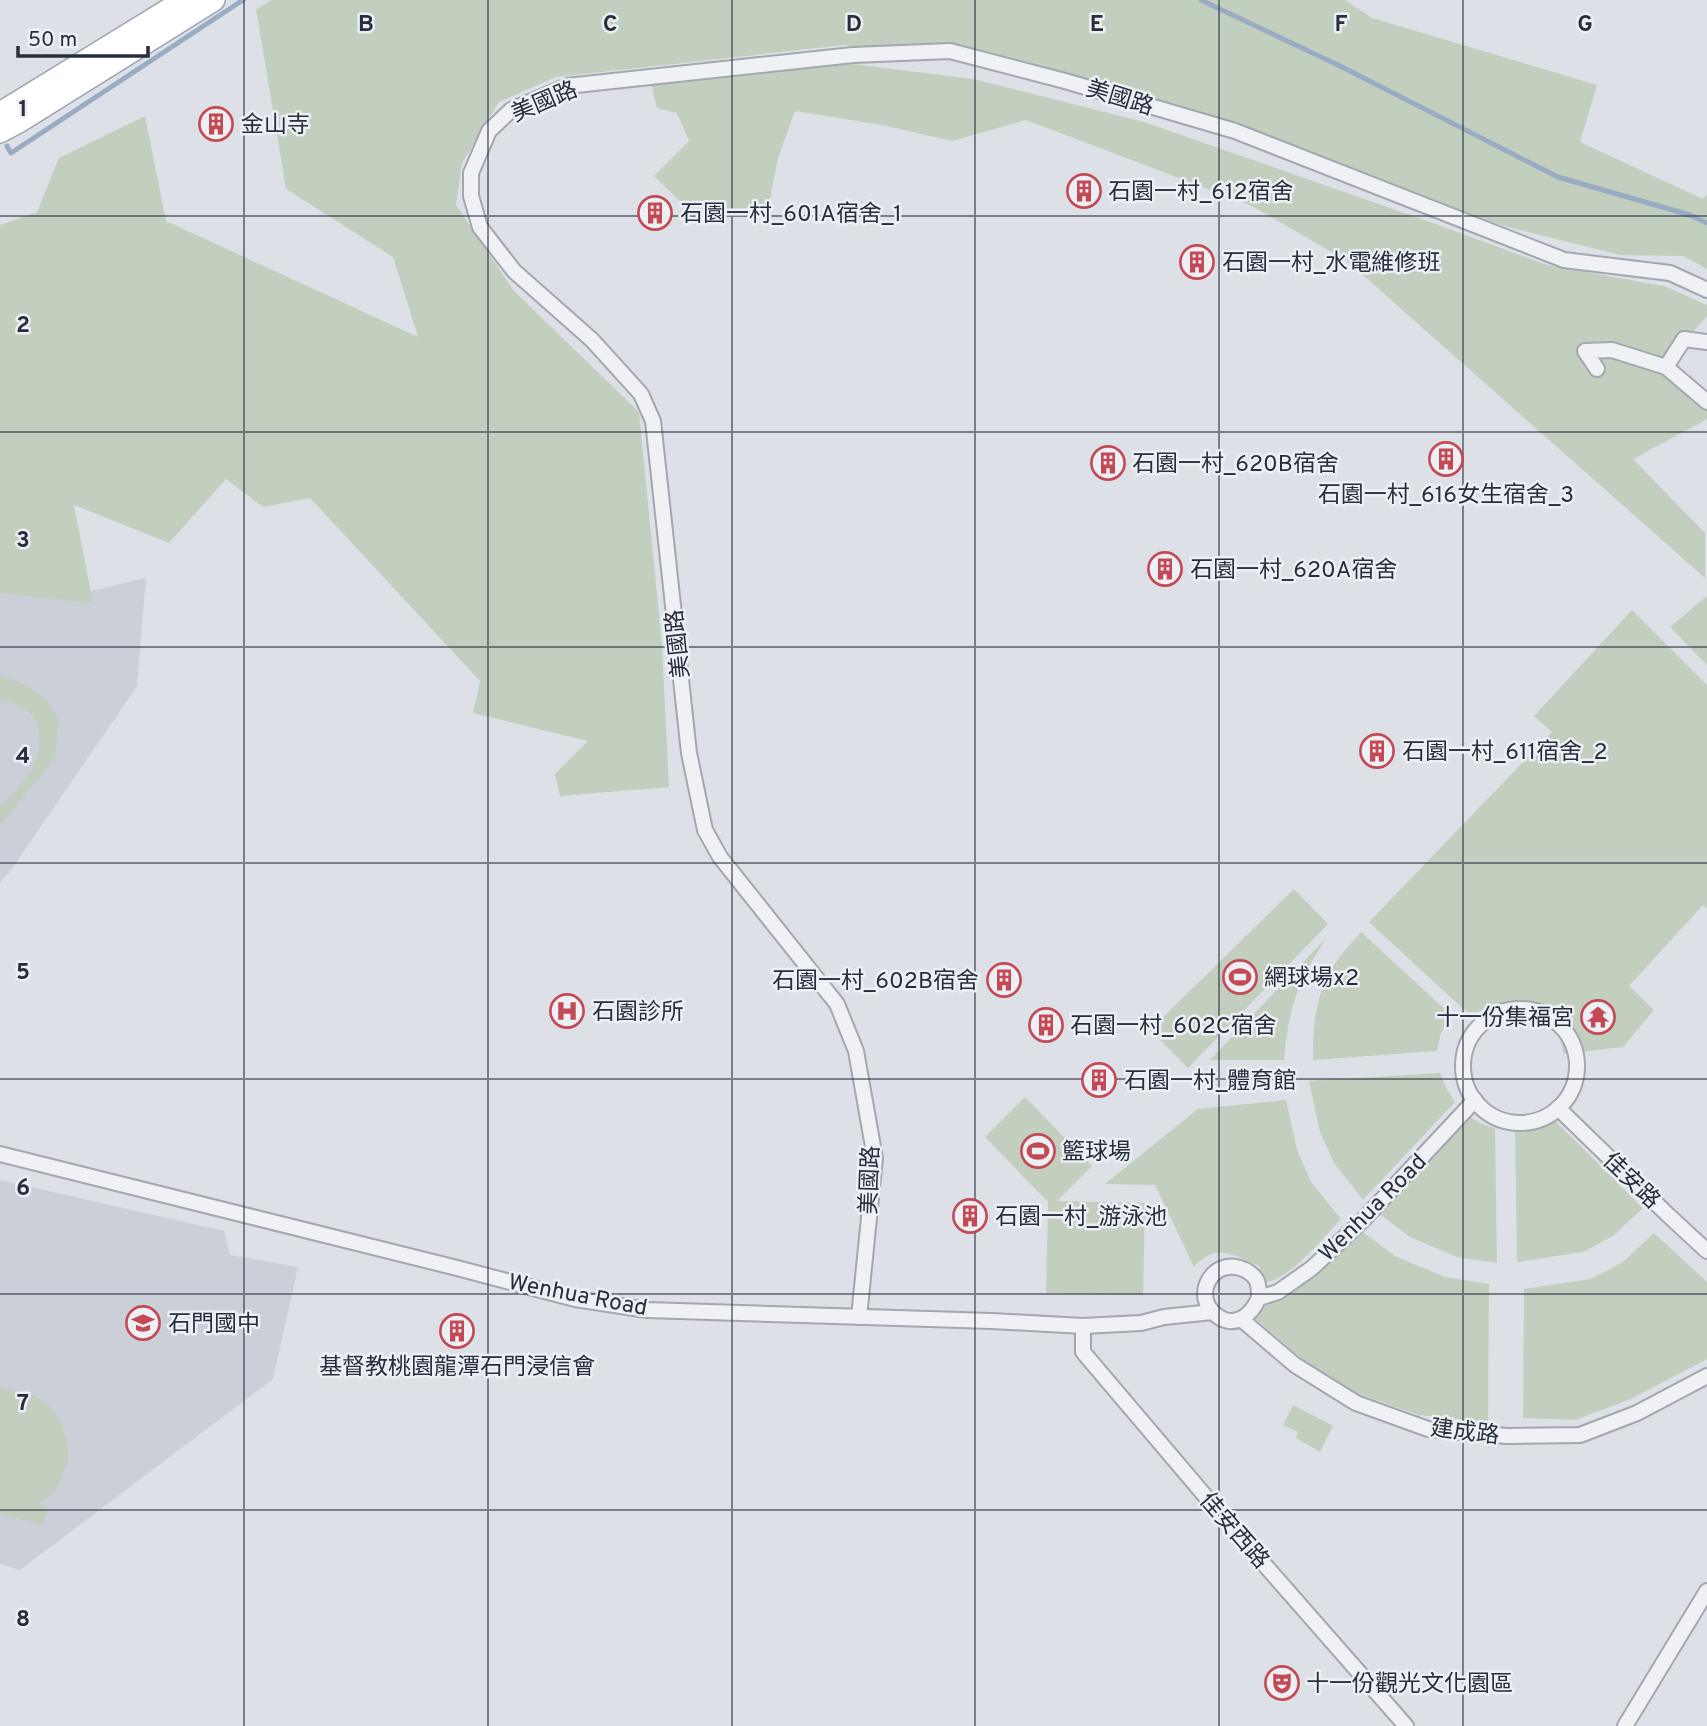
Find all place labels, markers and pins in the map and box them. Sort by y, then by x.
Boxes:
building icon: 金山寺 [197,105,235,143]
place label: 金山寺 [241,112,310,141]
building icon: 石園一村_612宿舍 [1065,172,1103,210]
place label: 石園一村_612宿舍 [1108,179,1294,208]
building icon: 石園一村_601A宿舍_1 [636,194,674,232]
place label: 石園一村_601A宿舍_1 [680,201,902,230]
building icon: 石園一村_水電維修班 [1178,243,1216,281]
place label: 石園一村_水電維修班 [1222,250,1440,279]
building icon: 石園一村_616女生宿舍_3 [1427,440,1465,478]
building icon: 石園一村_620B宿舍 [1089,444,1127,482]
place label: 石園一村_620B宿舍 [1132,451,1339,480]
place label: 石園一村_616女生宿舍_3 [1318,482,1574,511]
building icon: 石園一村_620A宿舍 [1146,550,1184,588]
place label: 石園一村_620A宿舍 [1190,557,1397,586]
building icon: 石園一村_611宿舍_2 [1358,732,1396,770]
place label: 石園一村_611宿舍_2 [1402,739,1608,768]
sports icon: 網球場x2 [1221,958,1259,996]
building icon: 石園一村_602B宿舍 [985,961,1023,999]
place label: 網球場x2 [1264,965,1359,994]
place label: 石園一村_602B宿舍 [772,968,979,997]
hospital icon: 石園診所 [548,992,586,1030]
temple icon: 十一份集福宮 [1579,998,1617,1036]
place label: 石園診所 [592,999,684,1028]
place label: 十一份集福宮 [1436,1005,1574,1034]
building icon: 石園一村_602C宿舍 [1027,1006,1065,1044]
place label: 石園一村_602C宿舍 [1070,1013,1277,1042]
building icon: 石園一村_體育館 [1080,1061,1118,1099]
place label: 石園一村_體育館 [1124,1068,1296,1097]
sports icon: 籃球場 [1019,1132,1057,1170]
place label: 籃球場 [1062,1139,1131,1168]
building icon: 石園一村_游泳池 [951,1197,989,1235]
place label: 石園一村_游泳池 [995,1204,1167,1233]
school or university icon: 石門國中 [124,1304,162,1342]
place label: 石門國中 [168,1311,260,1340]
building icon: 基督教桃園龍潭石門浸信會 [438,1312,476,1350]
place label: 基督教桃園龍潭石門浸信會 [319,1354,595,1383]
theatre icon: 十一份觀光文化園區 [1263,1664,1301,1702]
place label: 十一份觀光文化園區 [1306,1671,1513,1700]

